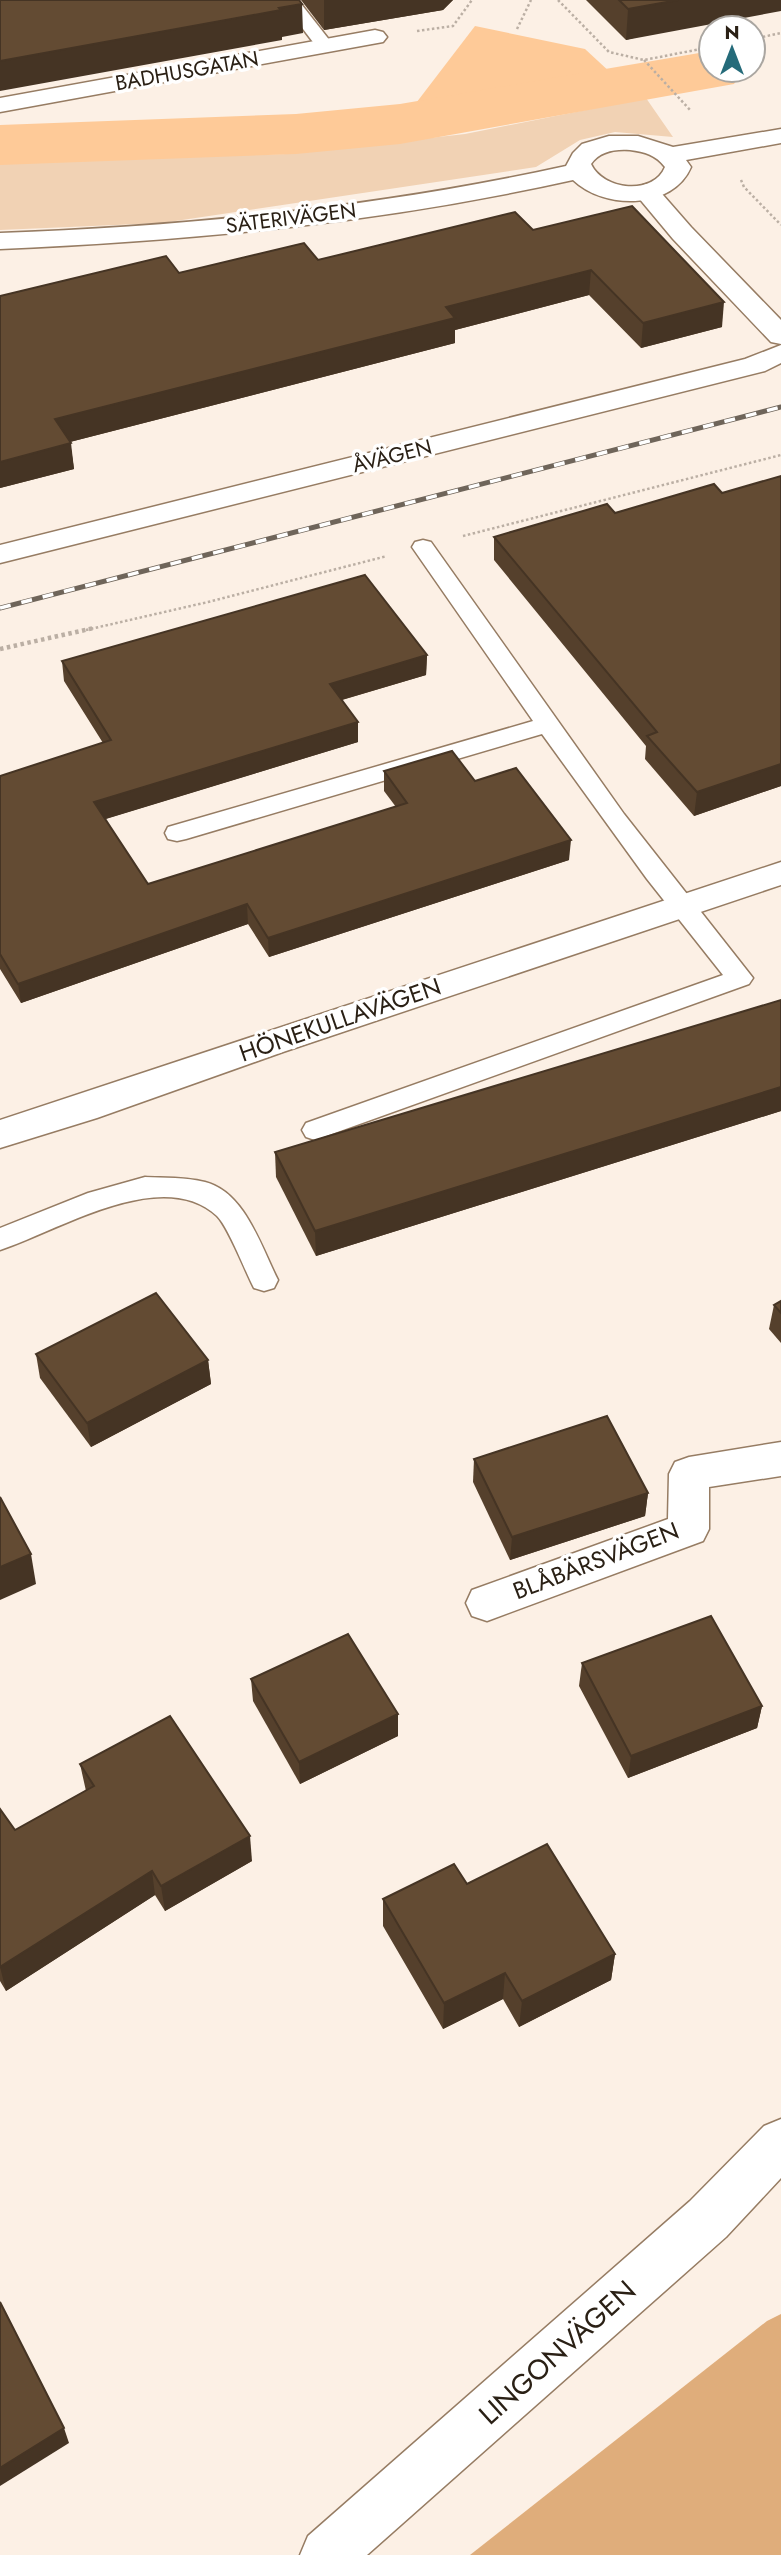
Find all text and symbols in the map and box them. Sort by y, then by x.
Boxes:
north arrow [697,14,767,84]
text: N [724,19,740,46]
street label: BADHUSGATAN [113,44,261,98]
street label: SÄTERIVÄGEN [224,195,358,241]
street label: ÅVÄGEN [349,432,435,480]
street label: HÖNEKULLAVÄGEN [234,969,445,1070]
street label: BLÅBÄRSVÄGEN [508,1513,684,1608]
street label: LINGONVÄGEN [470,2271,645,2434]

